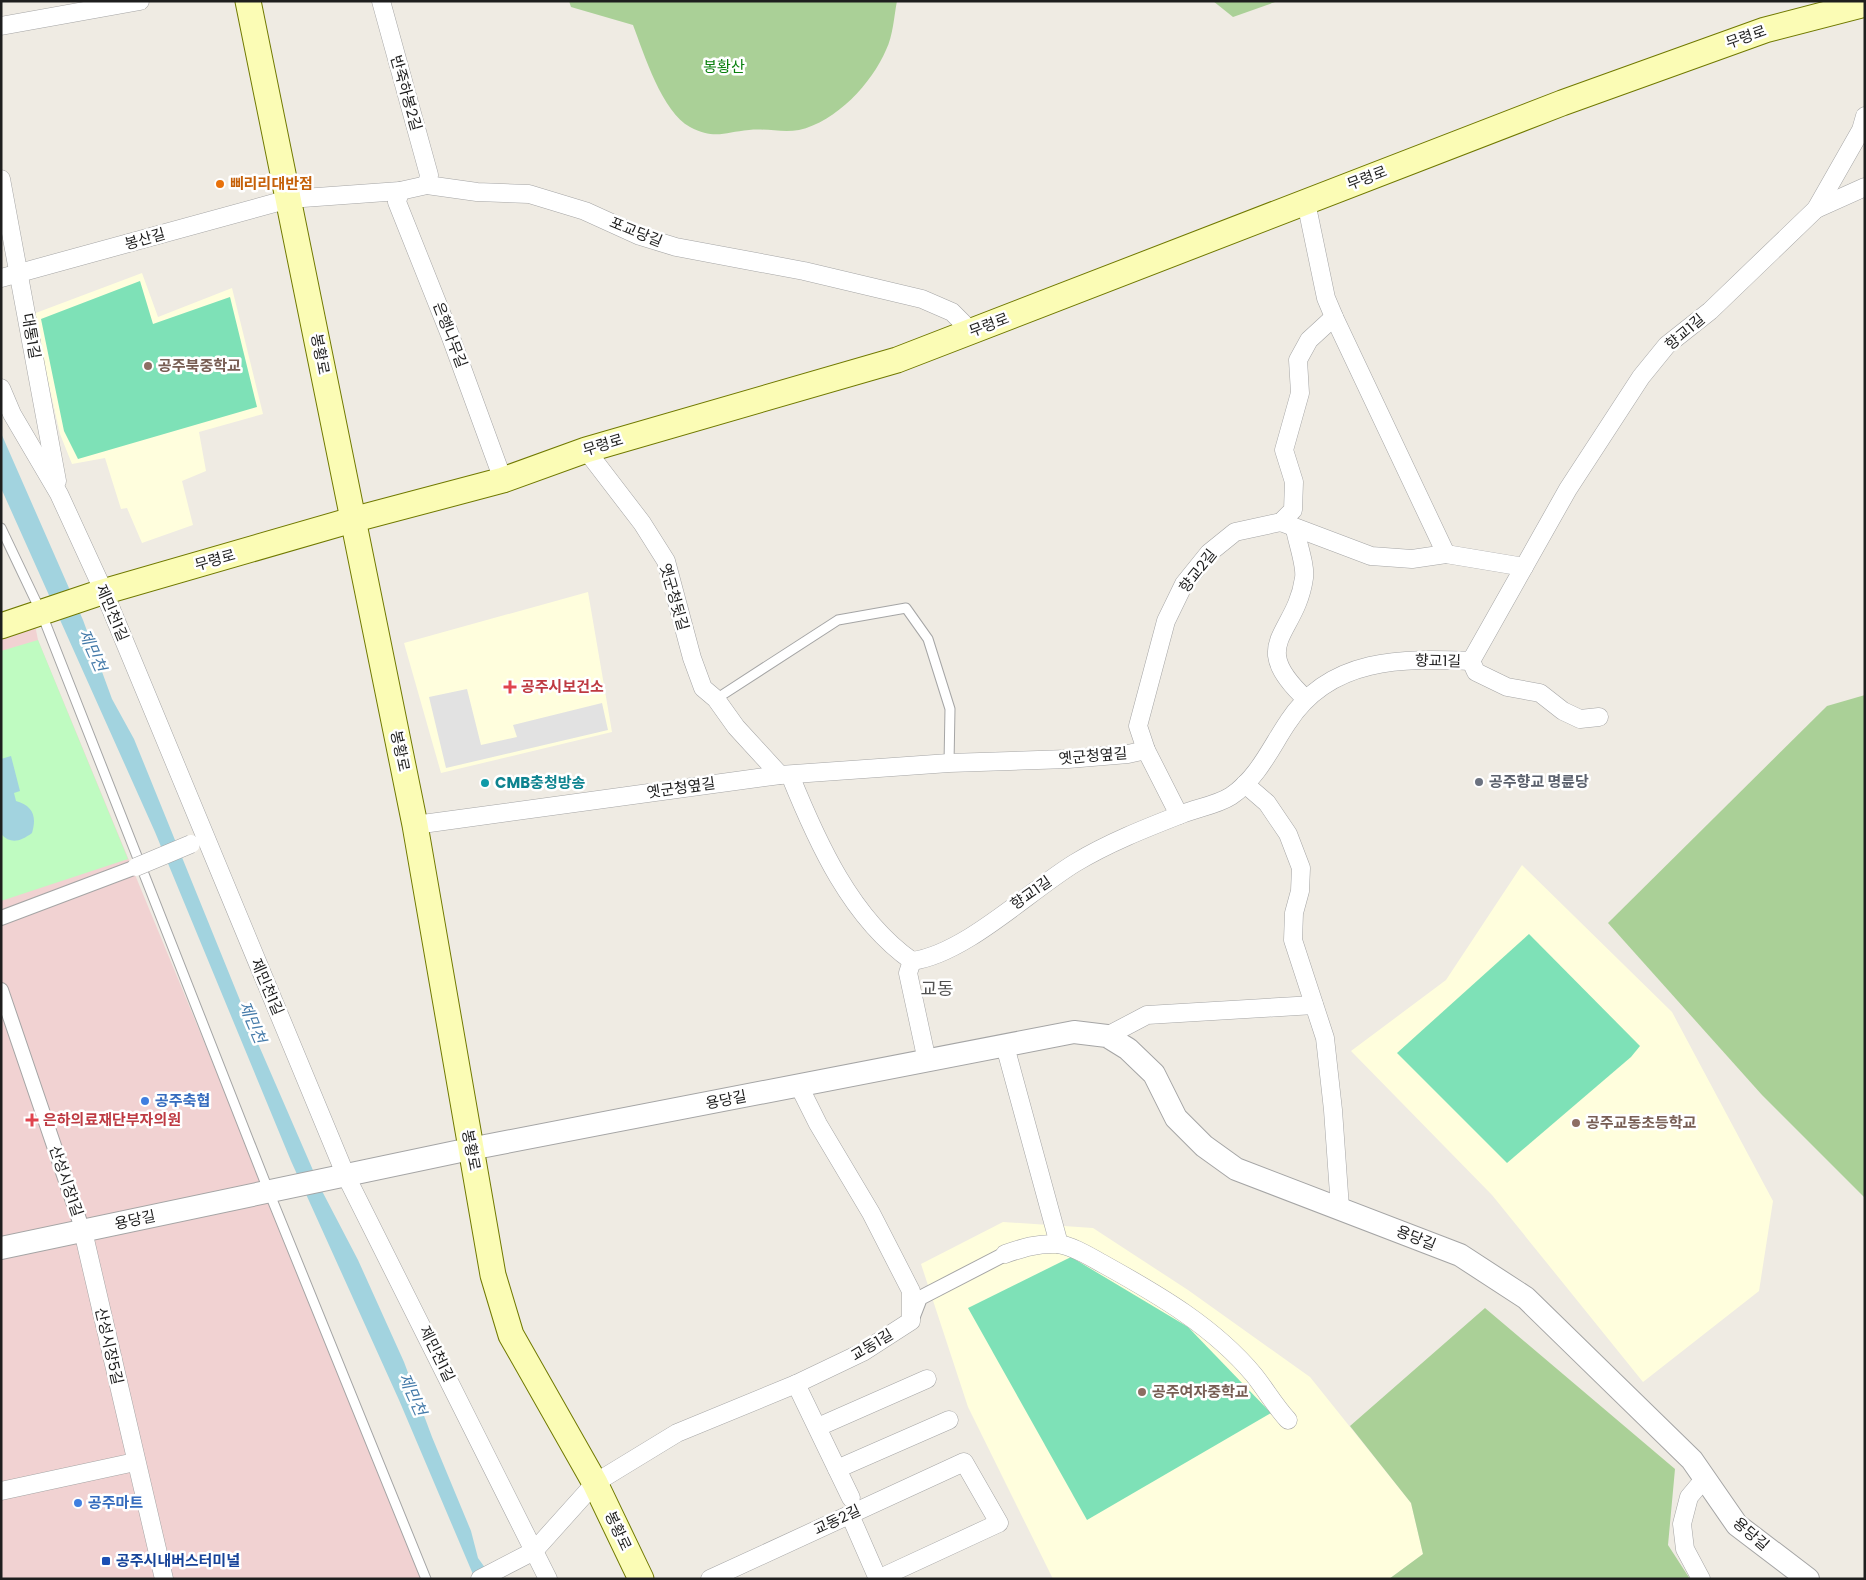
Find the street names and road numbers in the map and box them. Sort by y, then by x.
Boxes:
street label: 무령로 [1723,20,1769,53]
street label: 반죽하봉2길 [386,53,427,133]
street label: 무령로 [1344,160,1390,195]
street label: 포교당길 [607,211,666,252]
street label: 봉산길 [122,223,168,254]
street label: 은행나무길 [428,299,473,371]
street label: 무령로 [966,307,1012,342]
street label: 향교1길 [1660,309,1709,355]
street label: 대통1길 [17,311,46,360]
street label: 봉황로 [306,332,335,376]
street label: 무령로 [580,428,626,461]
street label: 무령로 [192,544,238,575]
street label: 향교2길 [1174,545,1221,597]
street label: 옛군청뒷길 [655,561,694,633]
street label: 제민천1길 [91,581,134,645]
street label: 향교1길 [1415,650,1461,671]
street label: 봉황로 [386,728,415,773]
street label: 옛군청옆길 [1058,742,1128,769]
street label: 옛군청옆길 [645,772,717,803]
street label: 향교1길 [1006,871,1056,914]
street label: 제민천1길 [246,955,289,1019]
street label: 용당길 [704,1085,748,1114]
street label: 봉황로 [457,1128,486,1172]
street label: 산성시장1길 [45,1143,88,1219]
street label: 용당길 [112,1205,157,1234]
street label: 용당길 [1393,1220,1439,1255]
street label: 산성시장5길 [90,1305,129,1386]
street label: 제민천1길 [415,1322,460,1385]
street label: 교동1길 [847,1324,897,1365]
street label: 교동2길 [810,1499,864,1540]
street label: 봉황로 [600,1508,637,1554]
street label: 용당길 [1729,1512,1774,1555]

